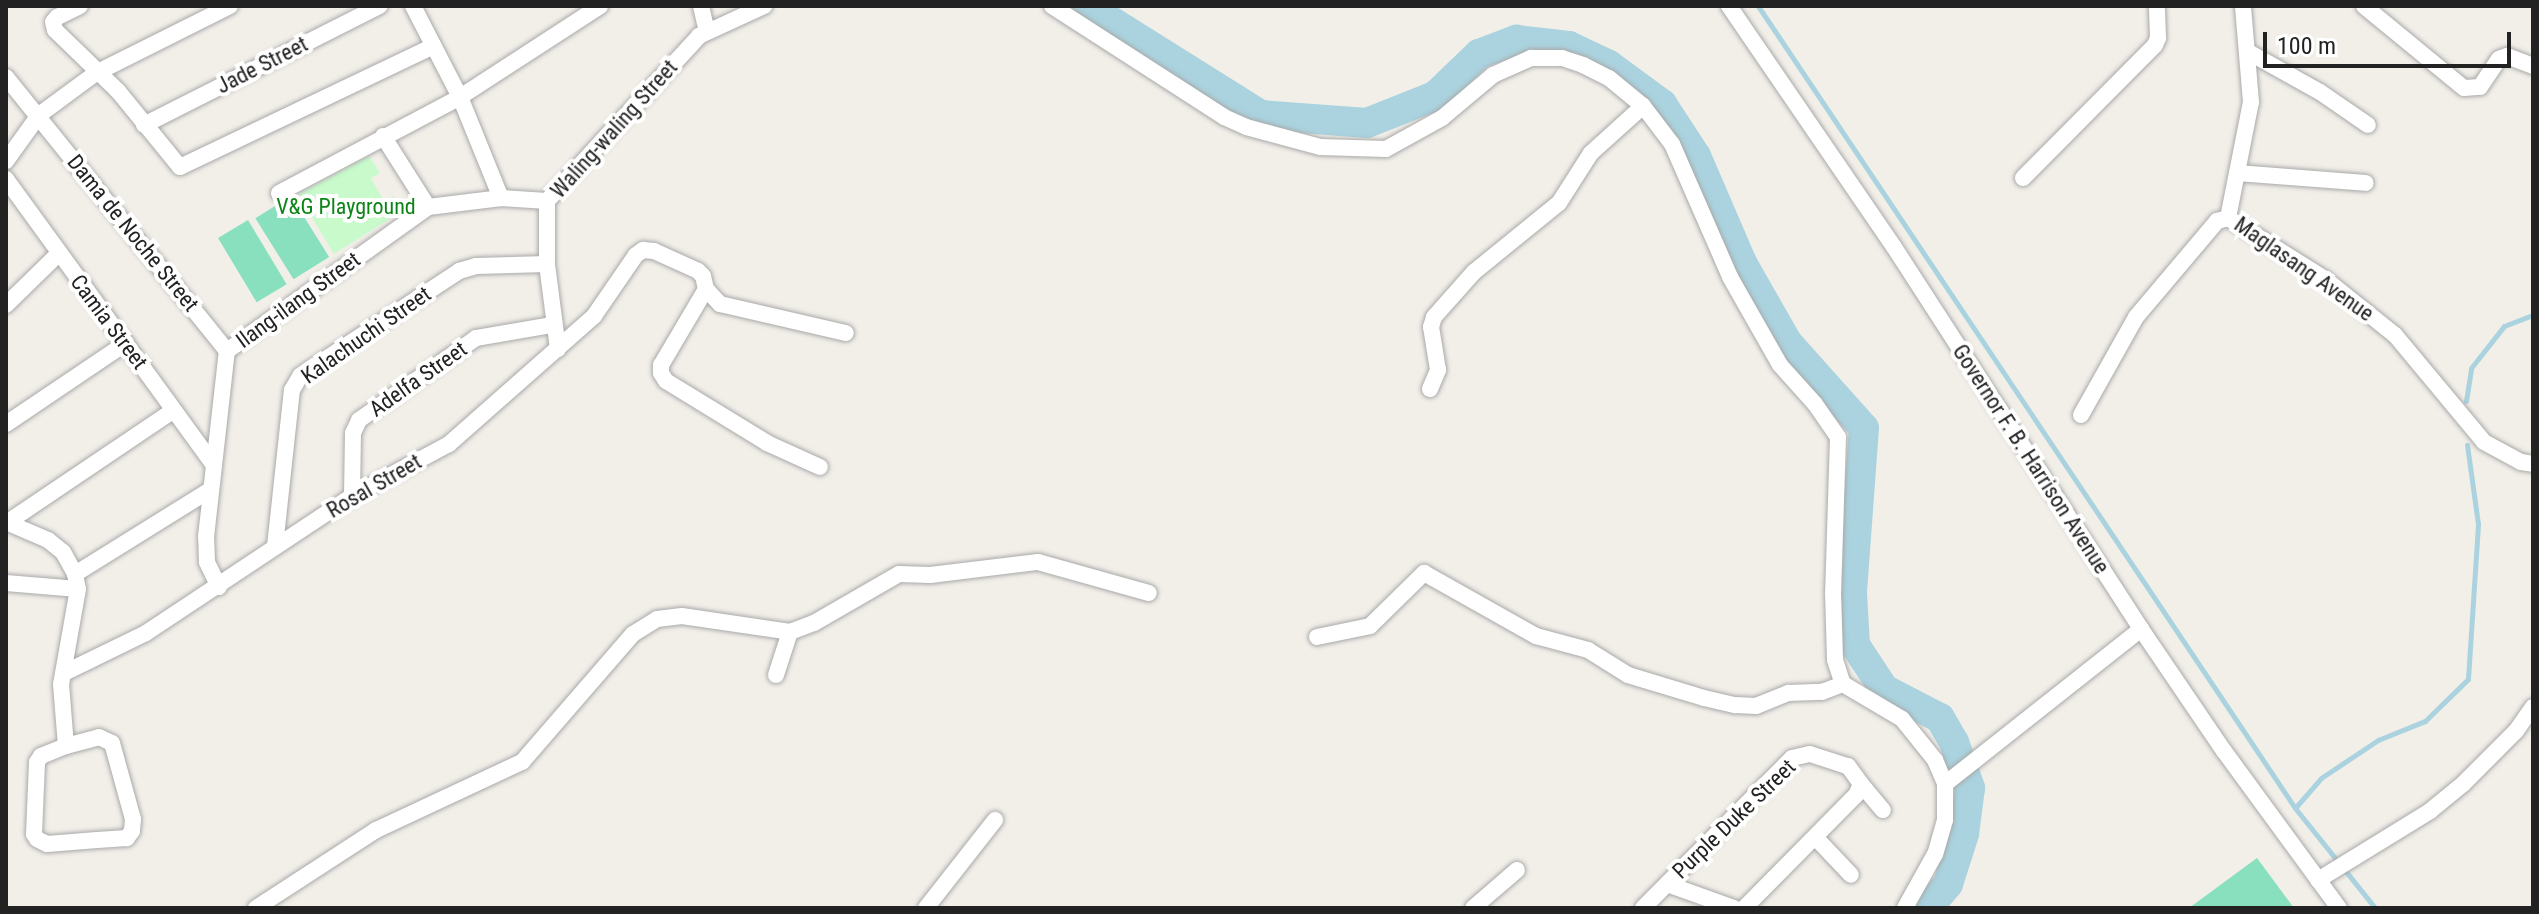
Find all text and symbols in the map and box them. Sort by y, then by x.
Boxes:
scale bar [2267,16,2515,66]
street label: Jade Street [212,31,312,99]
text: 100 m [2277,32,2336,60]
street label: Waling-waling Street [545,54,683,204]
street label: Dama de Noche Street [62,149,204,317]
park label: V&G Playground [276,194,416,220]
street label: Maglasang Avenue [2229,211,2379,327]
street label: Ilang-ilang Street [231,246,365,354]
street label: Camia Street [65,269,153,375]
street label: Kalachuchi Street [296,281,436,389]
street label: Adelfa Street [364,336,472,422]
street label: Governor F. B. Harrison Avenue [1947,339,2115,579]
street label: Rosal Street [322,448,426,524]
street label: Purple Duke Street [1667,754,1801,884]

